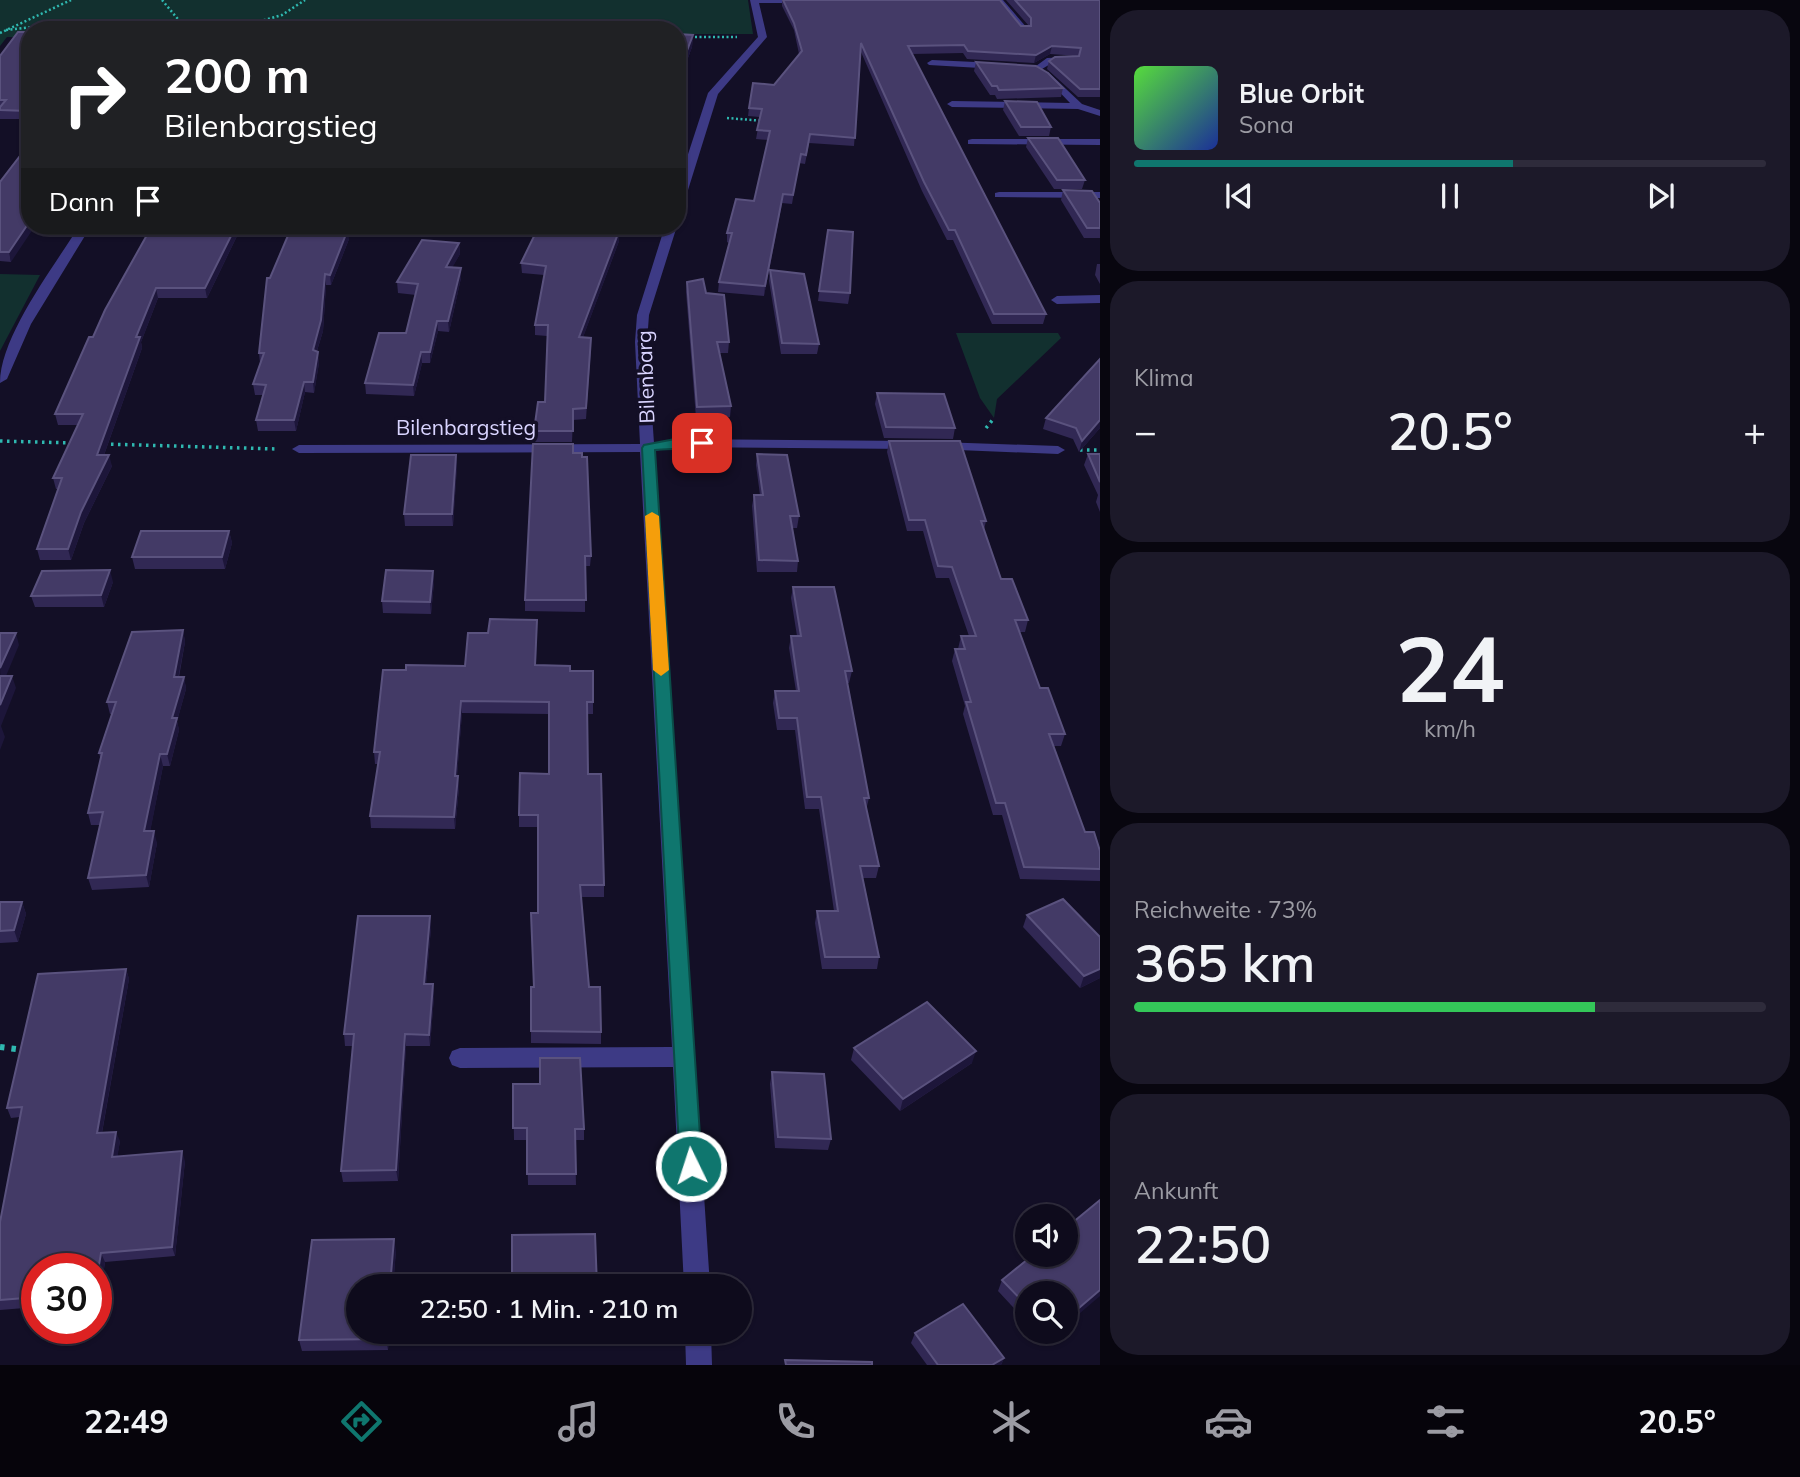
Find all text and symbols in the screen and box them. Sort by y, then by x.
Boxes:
text: 200 m [164,44,310,105]
icon: right [49,49,140,140]
text: Blue Orbit [1239,77,1364,110]
text: Bilenbargstieg [164,105,378,145]
text: Sona [1239,110,1294,139]
icon: previous [1220,177,1258,215]
icon: pause [1431,177,1469,215]
icon: next [1642,177,1680,215]
icon: arrive [129,182,167,220]
text: Dann [49,185,115,218]
street label: Bilenbarg [630,330,660,424]
text: Klima [1134,363,1194,392]
text: 20.5° [1387,398,1513,463]
text: − [1134,407,1157,455]
text: + [1743,407,1766,455]
pin [672,413,732,473]
street label: Bilenbargstieg [396,414,536,440]
icon: arrive [683,424,721,462]
text: 24 [1395,611,1505,725]
text: km/h [1424,714,1476,743]
text: Reichweite · 73% [1134,895,1317,924]
text: 365 km [1134,930,1315,995]
position arrow [654,1129,728,1203]
text: Ankunft [1134,1176,1218,1205]
map controls [1015,1204,1078,1344]
button: sound [1015,1204,1078,1267]
text: 22:50 [1134,1211,1271,1276]
speed limit sign: 30 [21,1253,112,1344]
button: search [1015,1281,1078,1344]
text: 22:50 · 1 Min. · 210 m [420,1292,678,1325]
icon: directions [337,1397,386,1446]
icon: music [554,1397,603,1446]
icon: phone [771,1397,820,1446]
icon: climate [987,1397,1036,1446]
icon: car [1204,1397,1253,1446]
icon: filters [1421,1397,1470,1446]
text: 22:49 [84,1401,169,1441]
text: 20.5° [1638,1401,1716,1441]

